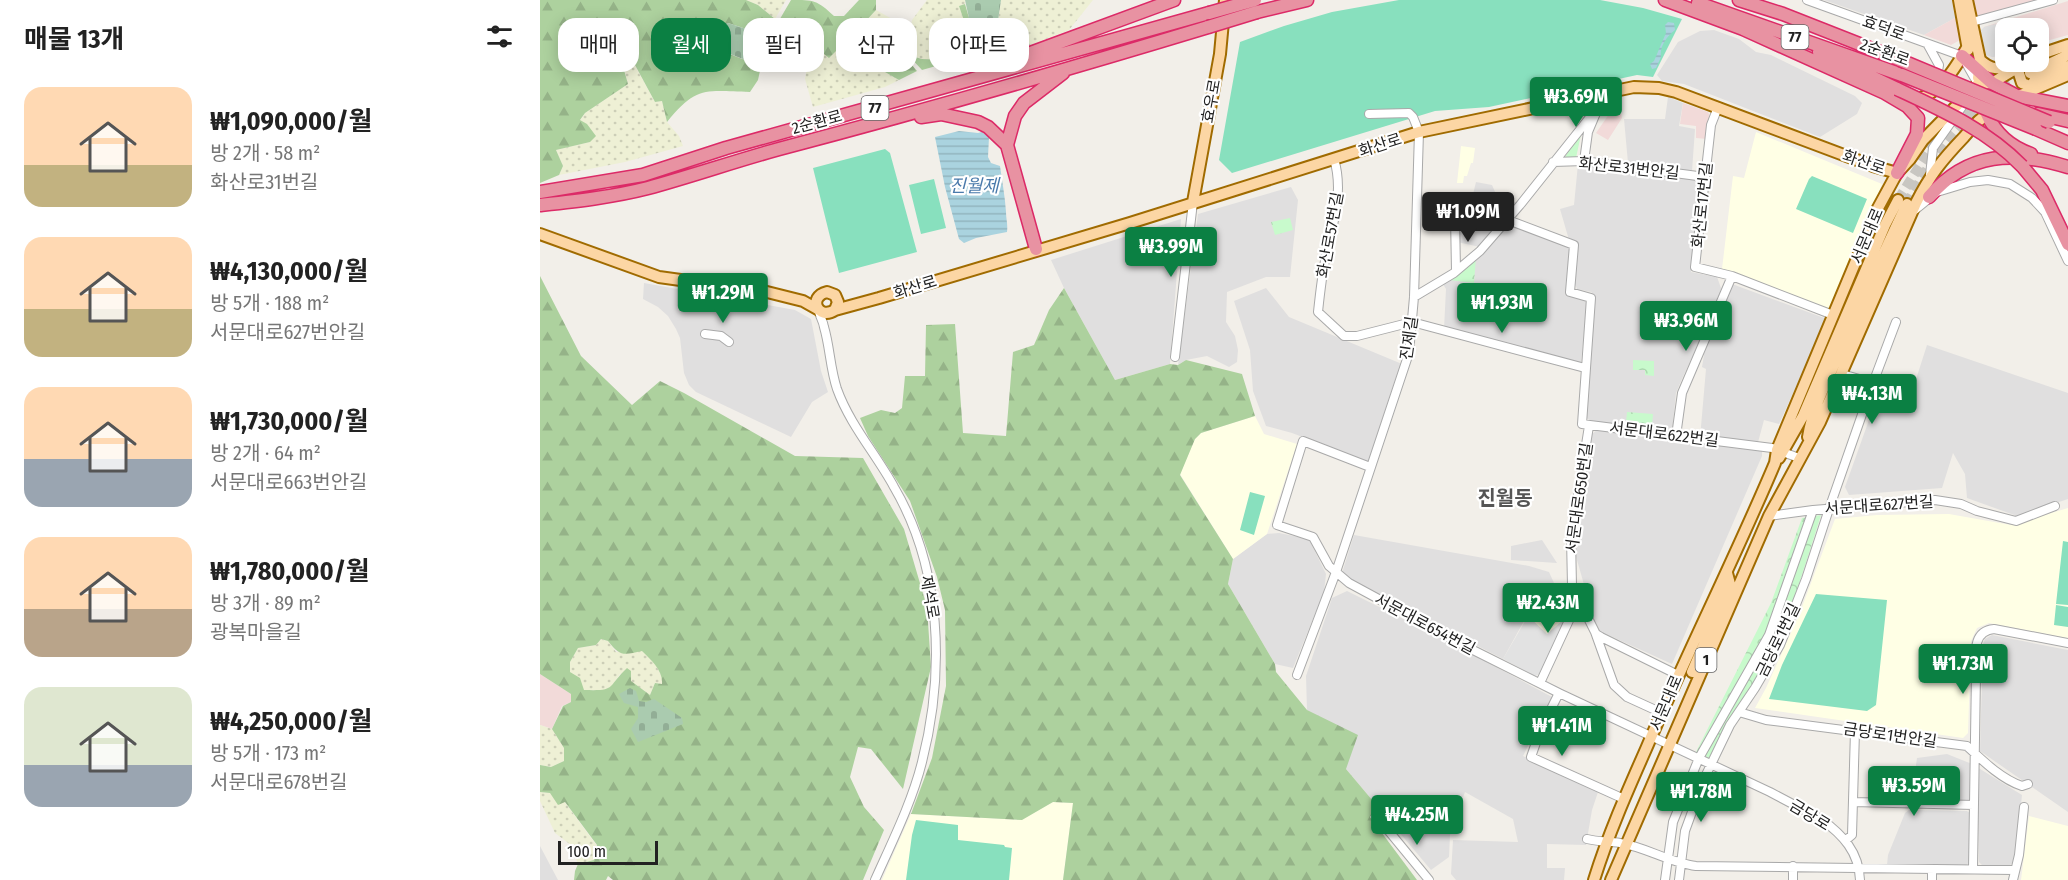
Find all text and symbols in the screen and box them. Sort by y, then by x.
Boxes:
street label: 효덕로 [1860,12,1908,45]
chip: 매매 [558,18,639,72]
chip: 월세 [651,18,731,72]
chip: 필터 [743,18,824,72]
chip: 신규 [836,18,917,72]
chip: 아파트 [929,18,1029,72]
map controls [1995,18,2049,72]
button: locate [1995,18,2049,72]
icon: filters [483,20,516,53]
text: 매물 13개 [24,24,124,55]
road number: 77 [1782,25,1808,49]
street label: 2순환로 [1858,34,1913,70]
street label: 효우로 [1198,77,1224,124]
pin: ₩3.69M [1527,77,1625,128]
text: ₩3.69M [1544,84,1608,108]
road number: 77 [862,96,888,120]
text: ₩1,090,000/월 [210,106,372,137]
street label: 2순환로 [790,106,844,138]
icon: home [72,111,144,183]
street label: 화산로 [1356,129,1404,161]
text: 방 2개 · 58 m² [210,141,320,165]
street label: 화산로 [1840,146,1888,178]
street label: 화산로31번안길 [1578,153,1680,183]
street label: 화산로17번길 [1688,161,1716,249]
text: 화산로31번길 [210,170,318,194]
water label: 진월제 [949,175,1001,197]
street label: 화산로57번길 [1313,190,1347,280]
pin: ₩1.09M [1419,192,1517,243]
text: ₩1.09M [1436,199,1500,223]
street label: 서문대로 [1847,205,1887,267]
pin: ₩3.99M [1122,227,1220,278]
text: ₩3.99M [1139,234,1203,258]
text: ₩4,130,000/월 [210,256,368,287]
icon: home [72,261,144,333]
street label: 화산로 [891,271,939,303]
pin: ₩1.29M [674,273,772,324]
text: ₩1.29M [692,280,754,304]
pin: ₩1.93M [1453,283,1551,334]
text: ₩1.93M [1471,290,1533,314]
text: 방 5개 · 188 m² [210,291,329,315]
pin: ₩3.96M [1637,301,1735,352]
text: ₩3.96M [1654,308,1718,332]
street label: 진제길 [1397,315,1421,361]
text: 서문대로627번안길 [210,320,365,344]
pin: ₩4.13M [1823,374,1921,425]
text: ₩4.13M [1842,381,1902,405]
text: ₩1,730,000/월 [210,406,369,437]
icon: home [72,411,144,483]
street label: 서문대로622번길 [1608,418,1720,450]
text: 방 2개 · 64 m² [210,441,321,465]
street label: 서문대로650번길 [1562,441,1596,555]
text: 서문대로663번안길 [210,470,368,494]
district label: 진월동 [1477,486,1533,510]
street label: 서문대로627번길 [1824,492,1934,518]
text: ₩1,780,000/월 [210,556,370,587]
icon: home [72,561,144,633]
street label: 제석로 [917,574,943,621]
pin: ₩2.43M [1499,583,1597,634]
street label: 서문대로654번길 [1371,589,1479,659]
text: ₩2.43M [1517,590,1579,614]
text: 방 3개 · 89 m² [210,591,321,615]
street label: 금당로1번길 [1752,600,1804,680]
text: 광복마을길 [210,620,302,644]
pin: ₩1.73M [1914,644,2012,695]
road number: 1 [1696,648,1716,672]
text: ₩1.73M [1933,651,1993,675]
street label: 서문대로 [1646,672,1686,734]
text: ₩4,250,000/월 [210,706,373,737]
pin: ₩1.41M [1513,706,1611,757]
icon: home [72,711,144,783]
text: ₩1.41M [1532,713,1592,737]
street label: 금당로1번안길 [1842,719,1938,751]
text: 방 5개 · 173 m² [210,741,326,765]
pin: ₩3.59M [1865,766,1963,817]
text: 서문대로678번길 [210,770,348,794]
pin: ₩1.78M [1652,772,1750,823]
text: ₩3.59M [1882,773,1946,797]
text: ₩1.78M [1670,779,1732,803]
pin: ₩4.25M [1368,795,1466,846]
street label: 금당로 [1786,795,1834,835]
text: ₩4.25M [1385,802,1449,826]
scale bar [558,838,658,866]
text: 100 m [567,842,606,861]

